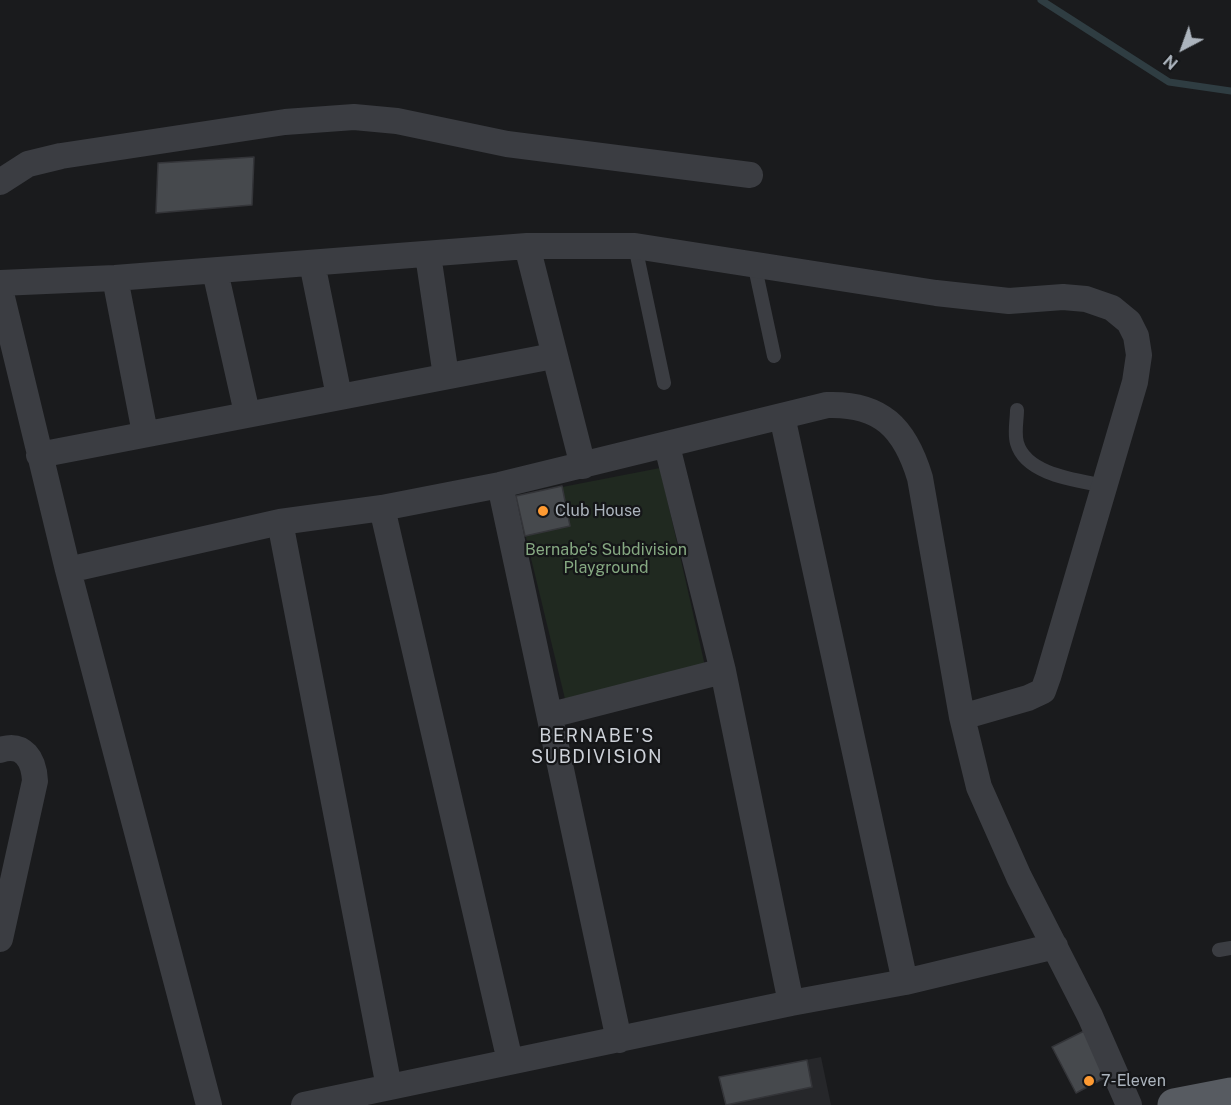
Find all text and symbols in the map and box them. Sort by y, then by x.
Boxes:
north arrow [1153,18,1213,78]
text: N [1160,51,1182,73]
place label: Club House [555,501,641,521]
marker: Club House [536,504,550,518]
park label: Bernabe's Subdivision Playground [525,540,687,578]
district label: BERNABE'S SUBDIVISION [531,725,663,768]
place label: 7-Eleven [1101,1071,1166,1091]
marker: 7-Eleven [1082,1074,1096,1088]

